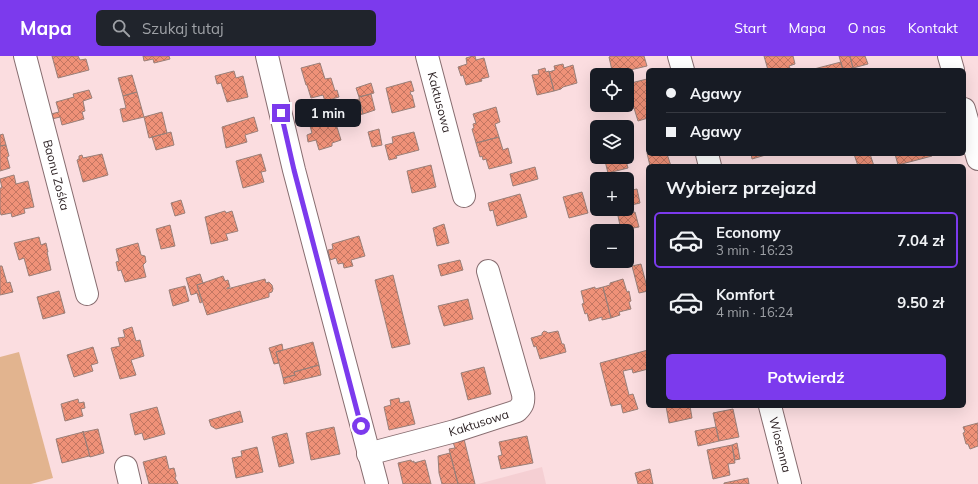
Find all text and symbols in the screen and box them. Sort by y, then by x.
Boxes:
search box [96,10,376,46]
text: Mapa [20,16,72,40]
icon: search [110,17,132,39]
text: Szukaj tutaj [142,19,224,38]
text: Start [734,19,767,37]
text: Mapa [789,19,826,37]
text: O nas [848,19,886,37]
text: Kontakt [908,19,958,37]
map controls [590,68,634,268]
button: locate [590,68,634,112]
street label: Kaktusowa [425,70,455,134]
text: Agawy [690,84,742,103]
callout: 1 min [295,99,361,127]
route end [272,104,290,122]
text: 1 min [311,105,345,121]
button: layers [590,120,634,164]
text: Agawy [690,122,742,141]
street label: Baonu Zośka [40,138,73,212]
button: + [590,172,634,216]
text: Wybierz przejazd [666,176,816,199]
icon: car [668,222,704,258]
text: Economy [716,223,781,242]
button: − [590,224,634,268]
text: 7.04 zł [897,231,944,250]
text: 3 min · 16:23 [716,242,793,258]
icon: car [668,284,704,320]
text: Komfort [716,285,774,304]
text: 9.50 zł [897,293,944,312]
text: 4 min · 16:24 [716,304,793,320]
button: Potwierdź [666,354,946,400]
street label: Kaktusowa [447,406,511,439]
street label: Wiosenna [766,415,795,474]
route start [352,417,370,435]

